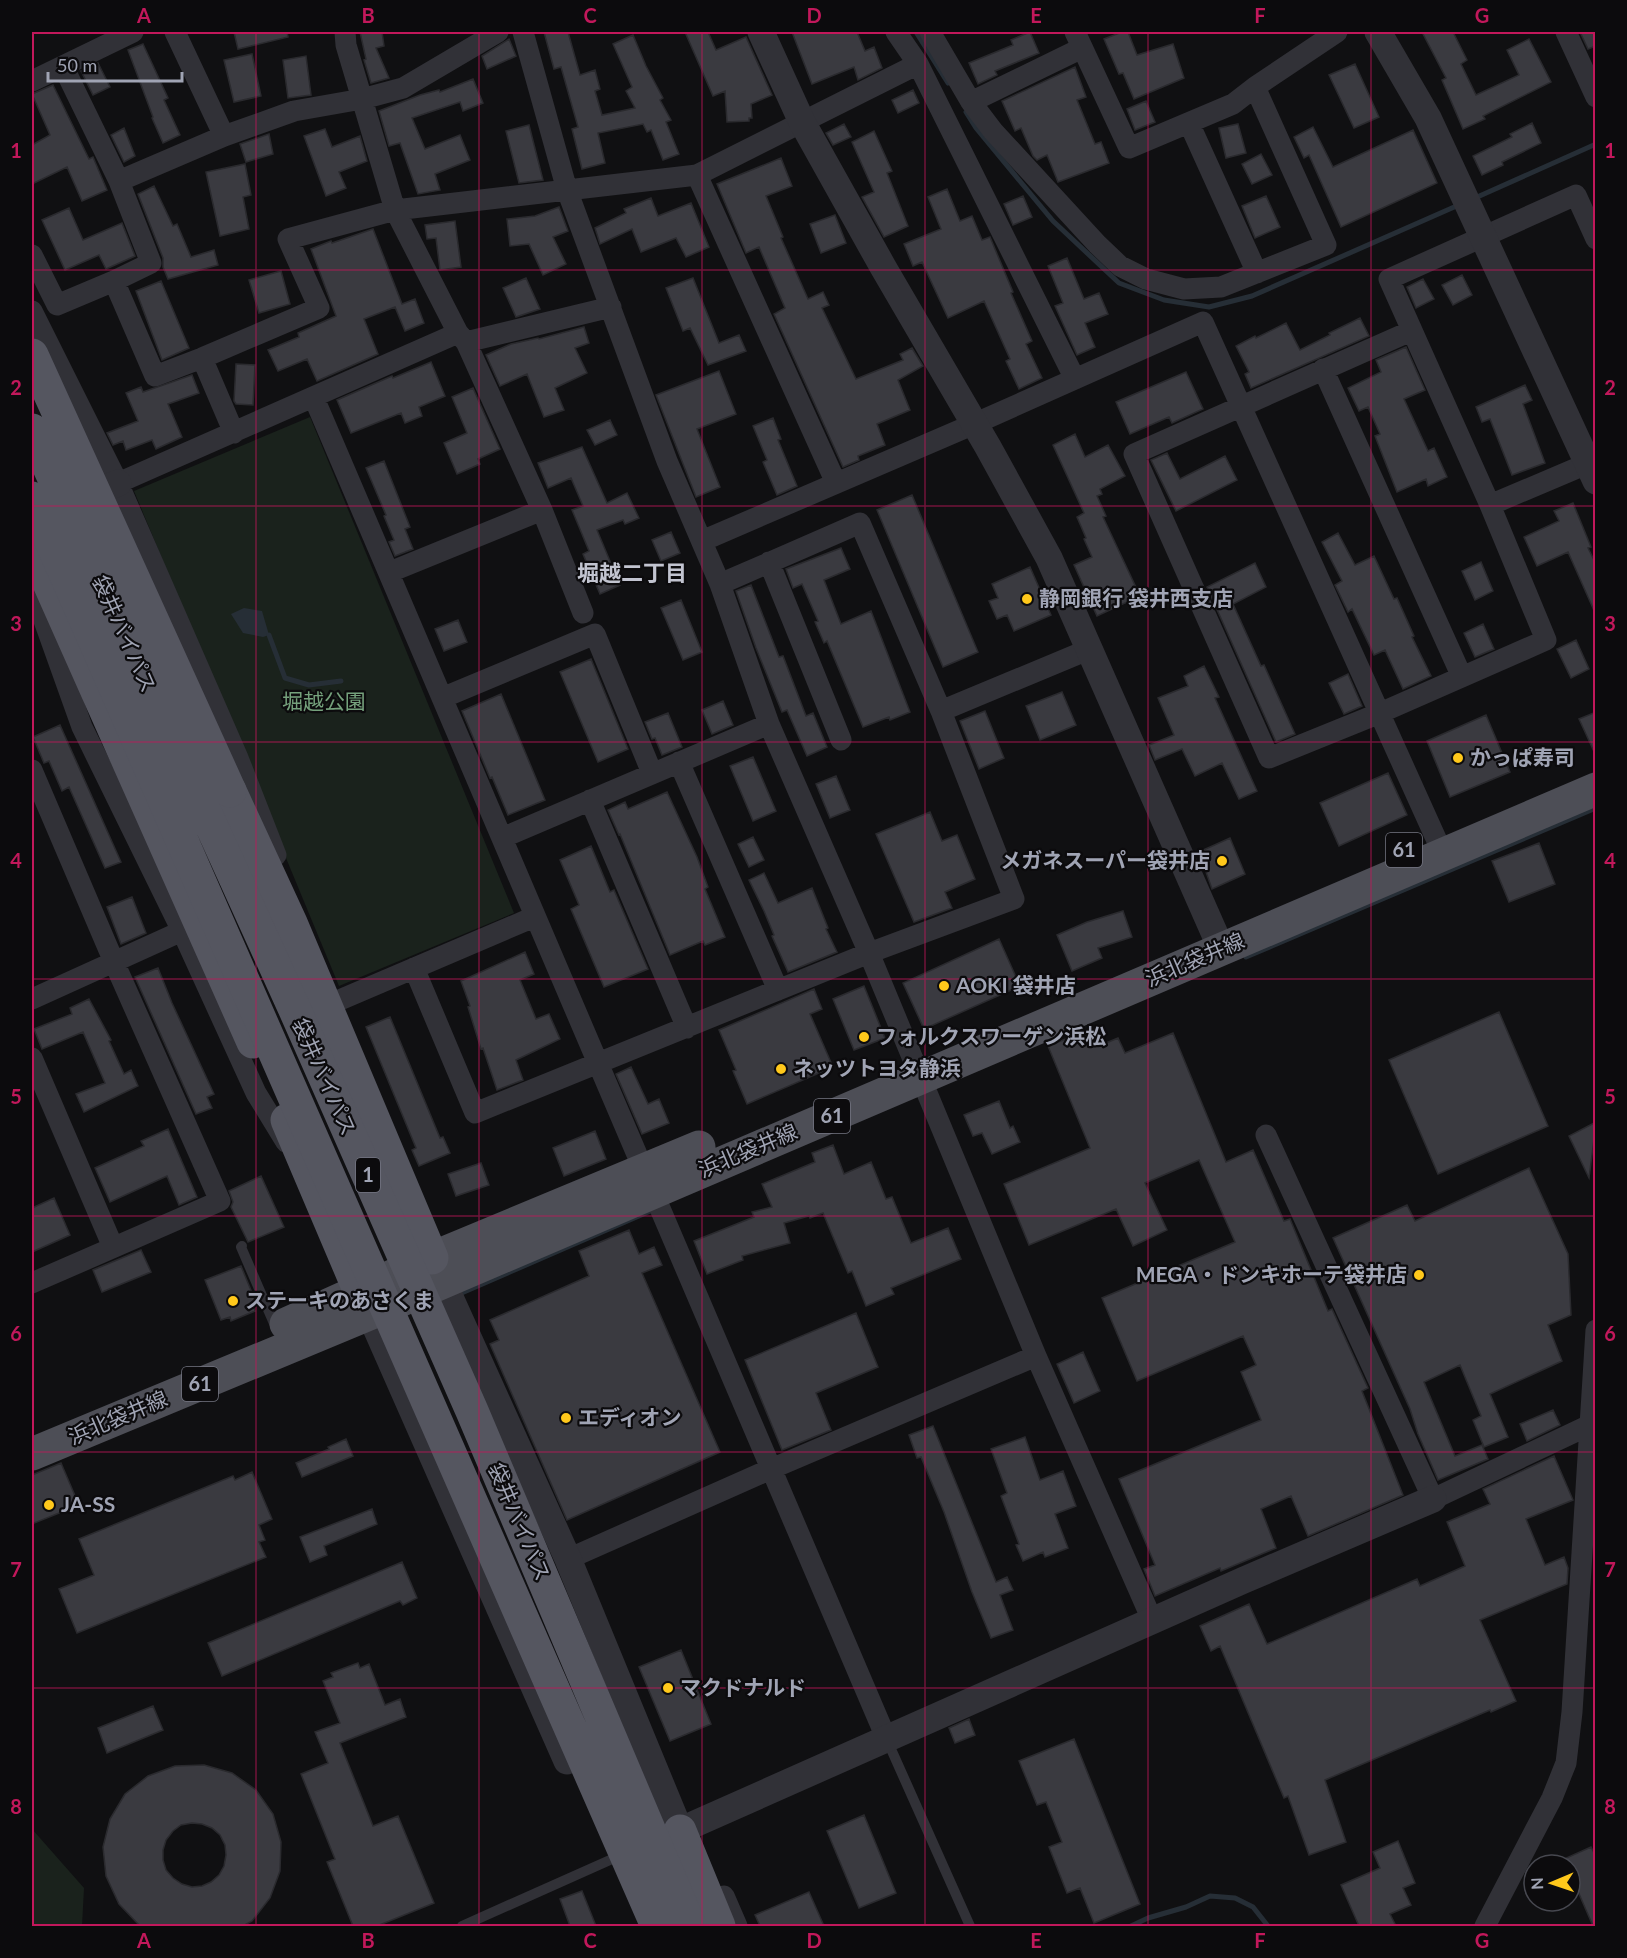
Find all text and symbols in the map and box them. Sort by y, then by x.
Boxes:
text: A [136,3,151,27]
text: B [361,3,375,27]
text: C [583,3,597,27]
text: D [806,3,822,27]
text: E [1030,3,1042,27]
text: F [1254,3,1266,27]
text: G [1475,3,1489,27]
scale bar [48,45,182,83]
text: 50 m [57,54,97,76]
text: 1 [10,138,22,162]
text: 1 [1604,138,1616,162]
text: 2 [10,375,22,399]
text: 2 [1604,375,1616,399]
district label: 堀越二丁目 [577,559,687,586]
street label: 袋井バイパス [88,571,162,696]
place label: 静岡銀行 袋井西支店 [1039,585,1233,610]
marker: 静岡銀行 袋井西支店 [1020,592,1034,606]
text: 3 [10,611,22,635]
text: 3 [1604,611,1616,635]
park label: 堀越公園 [282,688,366,713]
place label: かっぱ寿司 [1470,744,1575,769]
marker: かっぱ寿司 [1451,751,1465,765]
road number: 61 [1386,833,1422,867]
place label: メガネスーパー袋井店 [1000,847,1210,872]
text: 4 [10,848,22,872]
text: 4 [1604,848,1616,872]
marker: メガネスーパー袋井店 [1215,854,1229,868]
street label: 浜北袋井線 [1141,927,1248,991]
place label: AOKI 袋井店 [955,972,1076,997]
marker: AOKI 袋井店 [937,979,951,993]
street label: 袋井バイパス [288,1014,362,1139]
place label: フォルクスワーゲン浜松 [876,1023,1106,1048]
marker: フォルクスワーゲン浜松 [857,1030,871,1044]
place label: ネッツトヨタ静浜 [793,1055,961,1080]
marker: ネッツトヨタ静浜 [774,1062,788,1076]
text: 5 [10,1084,22,1108]
text: 5 [1604,1084,1616,1108]
road number: 61 [814,1099,850,1133]
street label: 浜北袋井線 [694,1118,801,1182]
road number: 1 [356,1158,380,1192]
place label: MEGA・ドンキホーテ袋井店 [1136,1261,1407,1286]
marker: MEGA・ドンキホーテ袋井店 [1412,1268,1426,1282]
place label: ステーキのあさくま [245,1287,434,1312]
marker: ステーキのあさくま [226,1294,240,1308]
text: 6 [10,1321,22,1345]
text: 6 [1604,1321,1616,1345]
road number: 61 [182,1367,218,1401]
street label: 浜北袋井線 [64,1385,171,1449]
place label: エディオン [578,1404,682,1429]
marker: エディオン [559,1411,573,1425]
street label: 袋井バイパス [484,1459,556,1584]
place label: JA-SS [61,1491,115,1516]
marker: JA-SS [42,1498,56,1512]
text: 7 [10,1557,22,1581]
text: 7 [1604,1557,1616,1581]
place label: マクドナルド [680,1674,806,1699]
marker: マクドナルド [661,1681,675,1695]
text: 8 [10,1794,22,1818]
text: 8 [1604,1794,1616,1818]
north arrow [1522,1853,1582,1913]
text: N [1527,1877,1546,1890]
text: A [136,1928,151,1952]
text: B [361,1928,375,1952]
text: C [583,1928,597,1952]
text: D [806,1928,822,1952]
text: E [1030,1928,1042,1952]
text: F [1254,1928,1266,1952]
text: G [1475,1928,1489,1952]

